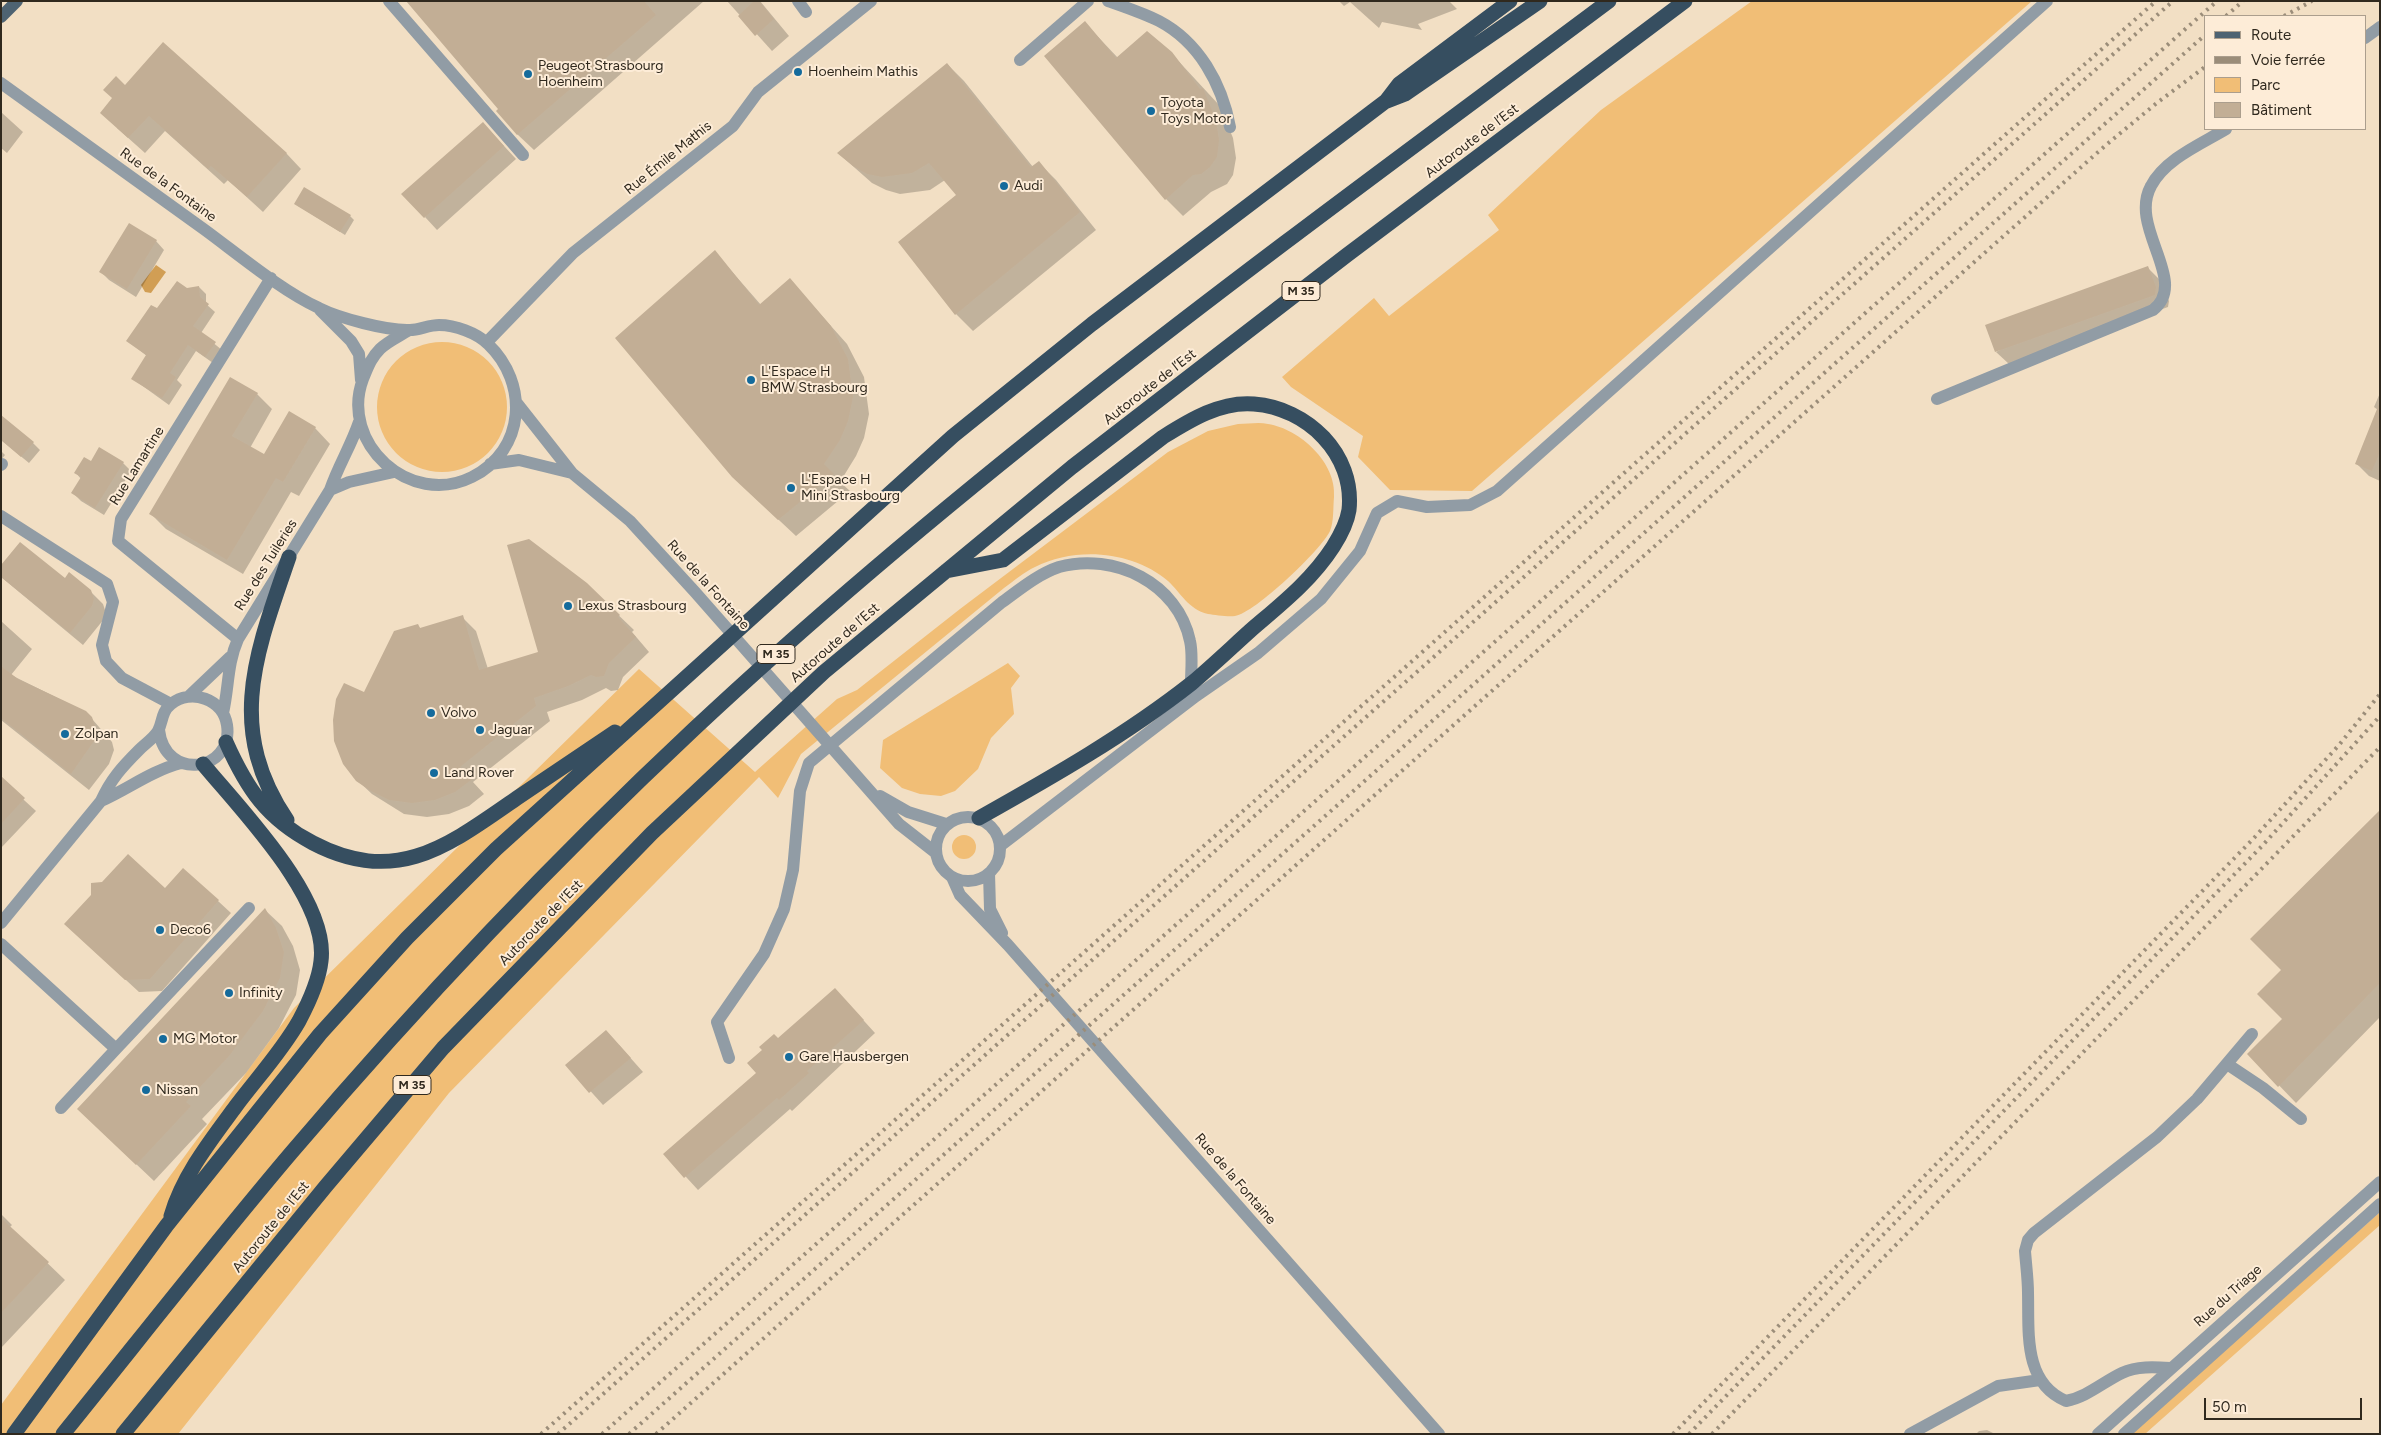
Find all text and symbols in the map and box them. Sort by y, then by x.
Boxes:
legend [2204,15,2366,130]
text: Route [2251,26,2291,44]
text: Voie ferrée [2251,51,2325,69]
place label: Peugeot Strasbourg Hoenheim [538,58,664,90]
place label: Hoenheim Mathis [808,64,918,80]
marker: Hoenheim Mathis [792,66,804,78]
marker: Peugeot Strasbourg Hoenheim [522,68,534,80]
text: Parc [2251,76,2280,94]
place label: Toyota Toys Motor [1161,95,1231,128]
street label: Autoroute de l’Est [1422,100,1522,182]
text: Bâtiment [2251,101,2312,119]
marker: Toyota Toys Motor [1145,105,1157,117]
street label: Rue Émile Mathis [621,118,715,198]
street label: Rue de la Fontaine [116,144,220,226]
place label: Audi [1014,178,1043,194]
marker: Audi [998,180,1010,192]
road number: M 35 [1282,282,1320,300]
street label: Autoroute de l’Est [1100,346,1200,428]
place label: L'Espace H BMW Strasbourg [761,364,868,397]
marker: L'Espace H BMW Strasbourg [745,374,757,386]
street label: Rue Lamartine [106,423,168,509]
place label: L'Espace H Mini Strasbourg [801,472,900,504]
marker: L'Espace H Mini Strasbourg [785,482,797,494]
street label: Rue des Tuileries [231,516,301,614]
street label: Rue de la Fontaine [663,537,753,633]
place label: Lexus Strasbourg [578,598,687,614]
marker: Lexus Strasbourg [562,600,574,612]
street label: Autoroute de l’Est [787,600,883,686]
road number: M 35 [757,644,795,664]
place label: Volvo [441,705,477,721]
marker: Volvo [425,707,437,719]
place label: Jaguar [490,722,532,738]
marker: Jaguar [474,724,486,736]
place label: Zolpan [75,726,118,742]
marker: Zolpan [59,728,71,740]
place label: Land Rover [444,765,514,781]
marker: Land Rover [428,767,440,779]
street label: Autoroute de l’Est [496,877,586,969]
place label: Deco6 [170,922,211,938]
marker: Deco6 [154,924,166,936]
place label: Infinity [239,985,283,1001]
marker: Infinity [223,987,235,999]
place label: MG Motor [173,1031,237,1047]
marker: MG Motor [157,1033,169,1045]
place label: Gare Hausbergen [799,1049,909,1065]
marker: Gare Hausbergen [783,1051,795,1063]
road number: M 35 [393,1076,431,1094]
place label: Nissan [156,1082,198,1098]
marker: Nissan [140,1084,152,1096]
street label: Rue de la Fontaine [1191,1130,1279,1228]
street label: Autoroute de l’Est [229,1178,313,1276]
street label: Rue du Triage [2191,1261,2265,1331]
scale bar [2206,1388,2364,1420]
text: 50 m [2212,1398,2247,1416]

